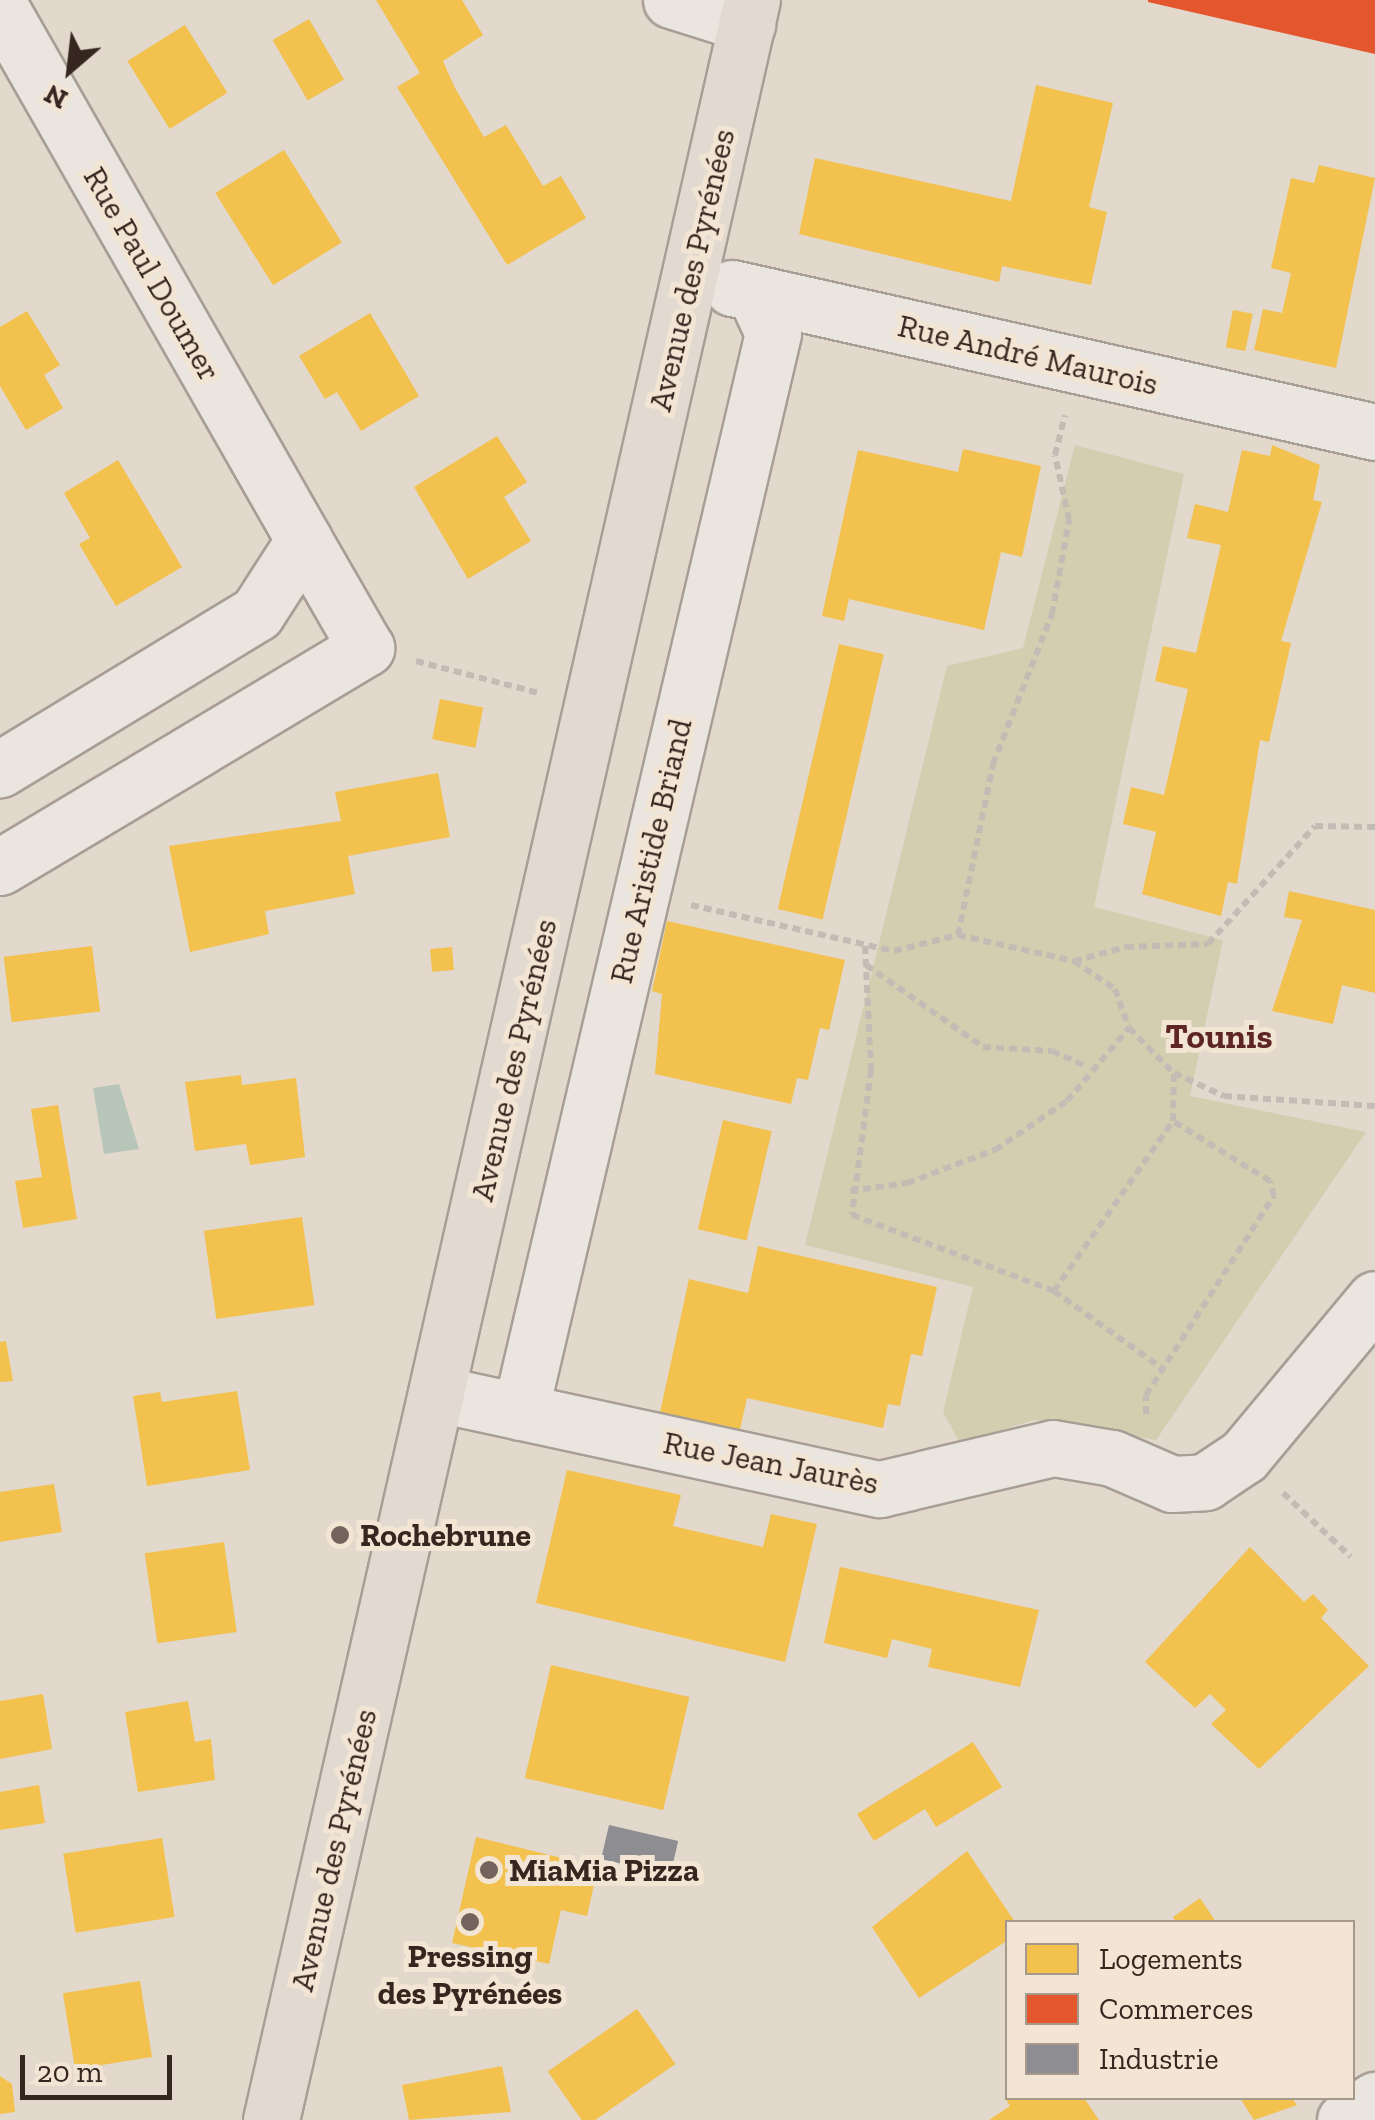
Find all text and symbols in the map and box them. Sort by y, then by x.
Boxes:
north arrow [20,20,120,120]
text: N [39,77,73,116]
street label: Avenue des Pyrénées [641,125,743,415]
street label: Rue Paul Doumer [75,160,229,388]
street label: Rue André Maurois [894,306,1162,404]
street label: Rue Aristide Briand [602,715,700,987]
street label: Avenue des Pyrénées [463,915,565,1205]
district label: Tounis [1165,1015,1273,1057]
street label: Rue Jean Jaurès [660,1423,882,1503]
place label: Rochebrune [360,1516,531,1554]
marker: Rochebrune [329,1524,351,1546]
street label: Avenue des Pyrénées [283,1705,385,1995]
place label: MiaMia Pizza [509,1851,699,1889]
marker: MiaMia Pizza [478,1859,500,1881]
marker: Pressing des Pyrénées [459,1911,481,1933]
legend [1005,1920,1355,2100]
place label: Pressing des Pyrénées [378,1938,562,2013]
text: Logements [1099,1941,1243,1977]
text: Commerces [1099,1991,1253,2027]
scale bar [25,2035,178,2097]
text: Industrie [1099,2041,1219,2077]
text: 20 m [37,2054,102,2090]

